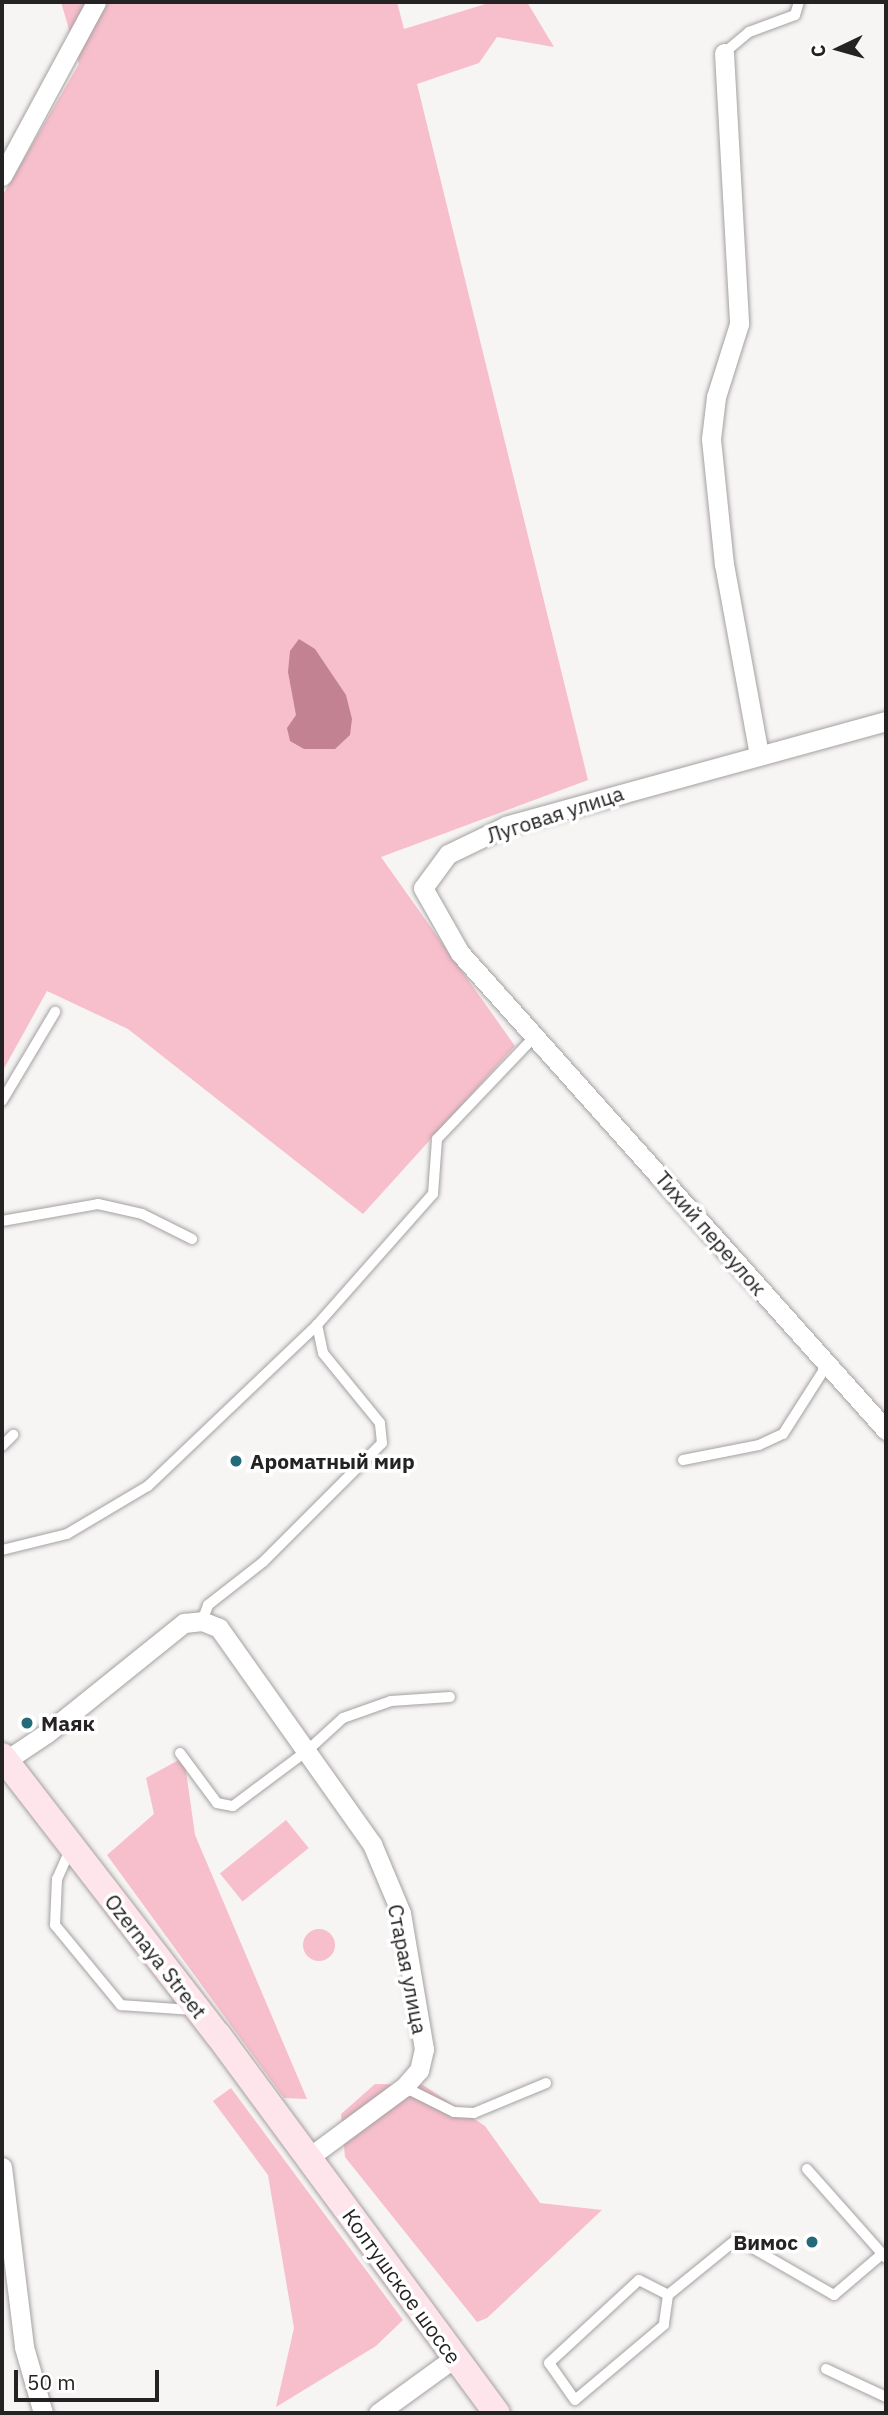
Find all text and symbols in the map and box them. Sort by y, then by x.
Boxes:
north arrow [804,14,874,84]
text: С [806,44,831,58]
street label: Луговая улица [483,780,627,848]
street label: Тихий переулок [650,1166,772,1300]
place label: Ароматный мир [250,1448,415,1474]
marker: Ароматный мир [228,1453,244,1469]
place label: Маяк [41,1710,95,1736]
marker: Маяк [19,1715,35,1731]
street label: Ozernaya Street [100,1889,212,2023]
street label: Старая улица [383,1902,433,2036]
street label: Колтушское шоссе [337,2204,467,2368]
place label: Вимос [733,2229,798,2255]
marker: Вимос [804,2234,820,2250]
scale bar [18,2356,163,2400]
text: 50 m [27,2368,76,2396]

